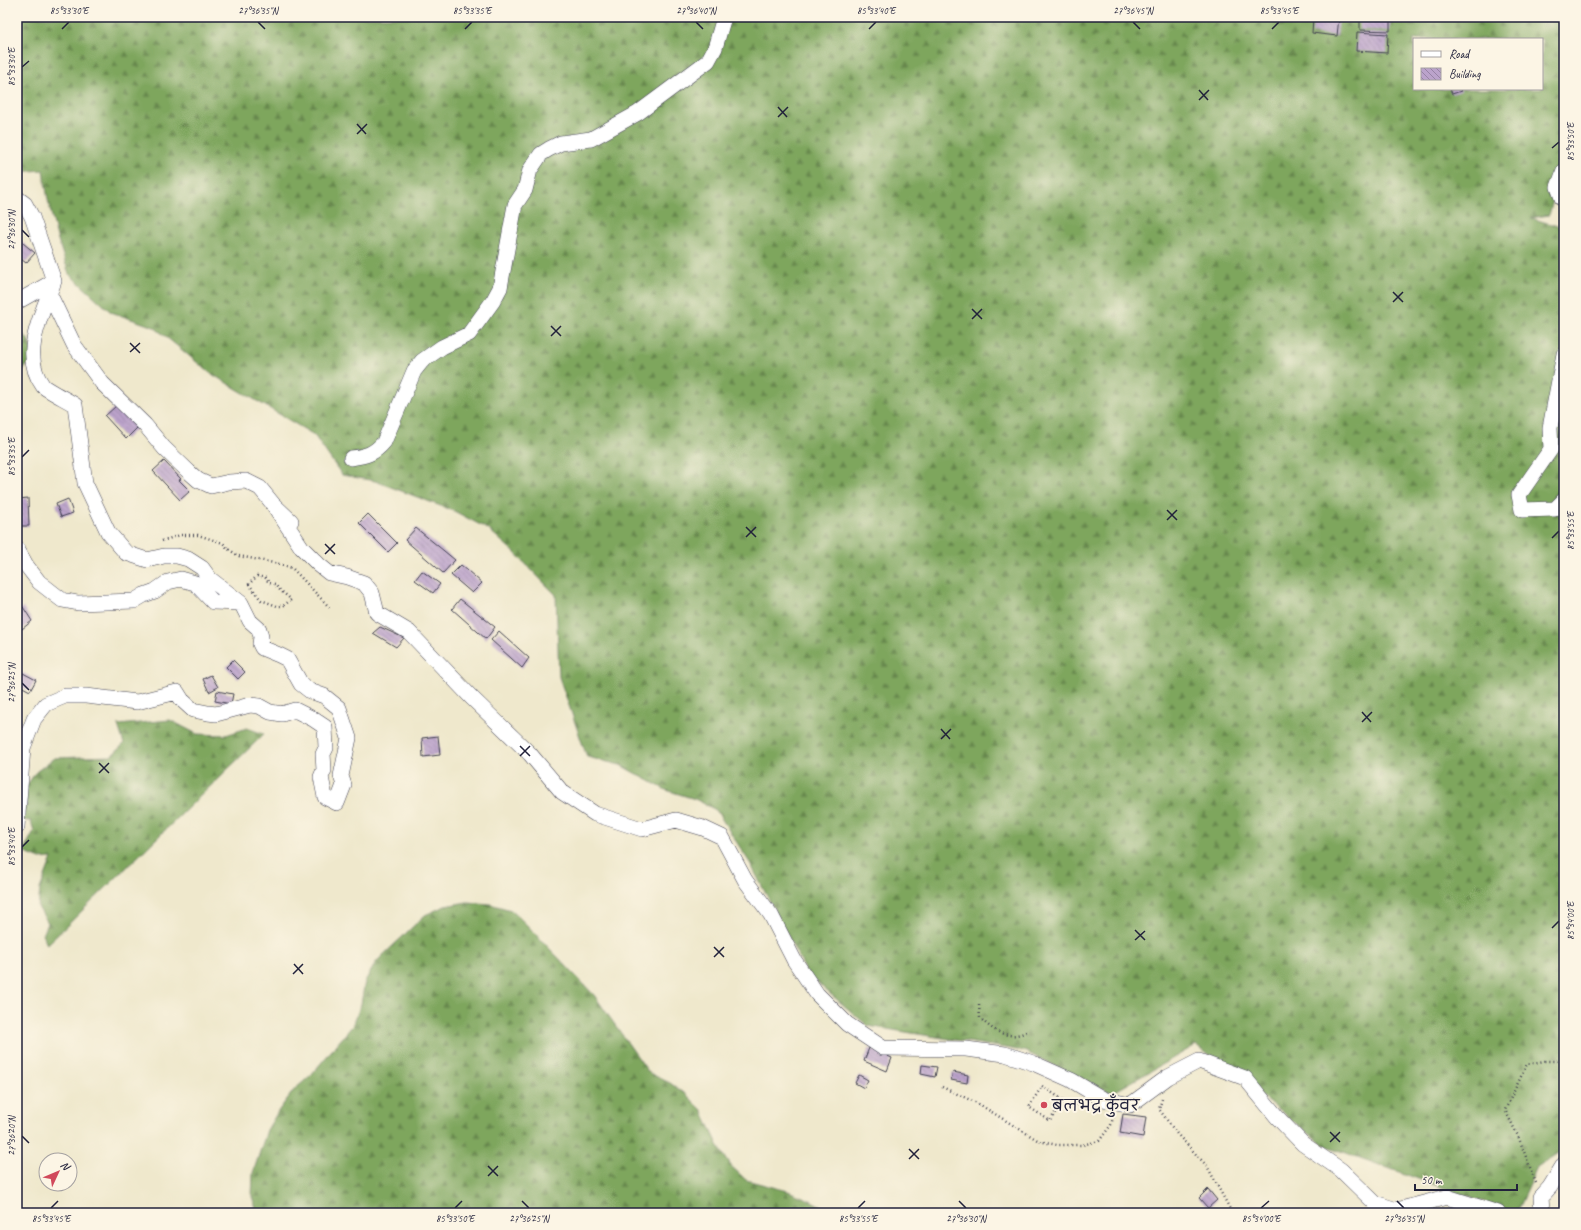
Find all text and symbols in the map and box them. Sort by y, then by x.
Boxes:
text: 85°33'30"E [50,4,90,17]
text: 27°36'35"N [238,4,280,17]
text: 85°33'35"E [453,4,493,17]
text: 27°36'40"N [676,4,718,17]
text: 85°33'40"E [857,4,897,17]
text: 27°36'45"N [1113,4,1155,17]
text: 85°33'45"E [1260,4,1300,17]
legend [1413,38,1543,90]
text: 85°33'30"E [5,46,18,86]
text: Road [1449,46,1471,62]
text: Building [1449,66,1481,82]
text: 85°33'50"E [1564,121,1577,161]
text: 27°36'30"N [5,208,18,250]
text: 85°33'35"E [5,436,18,476]
text: 85°33'55"E [1564,510,1577,550]
text: 27°36'25"N [5,661,18,703]
text: 85°33'40"E [5,826,18,866]
text: 85°34'00"E [1564,900,1577,940]
place label: बलभद्र कुँवर [1051,1093,1141,1117]
marker: बलभद्र कुँवर [1039,1100,1049,1110]
text: 27°36'20"N [5,1114,18,1156]
north arrow [38,1152,78,1192]
text: N [58,1158,74,1174]
scale bar [1415,1166,1517,1192]
text: 50 m [1421,1172,1443,1188]
text: 85°33'45"E [32,1212,72,1225]
text: 85°33'50"E [436,1212,476,1225]
text: 27°36'25"N [509,1212,551,1225]
text: 85°33'55"E [839,1212,879,1225]
text: 27°36'30"N [946,1212,988,1225]
text: 85°34'00"E [1242,1212,1282,1225]
text: 27°36'35"N [1384,1212,1426,1225]

